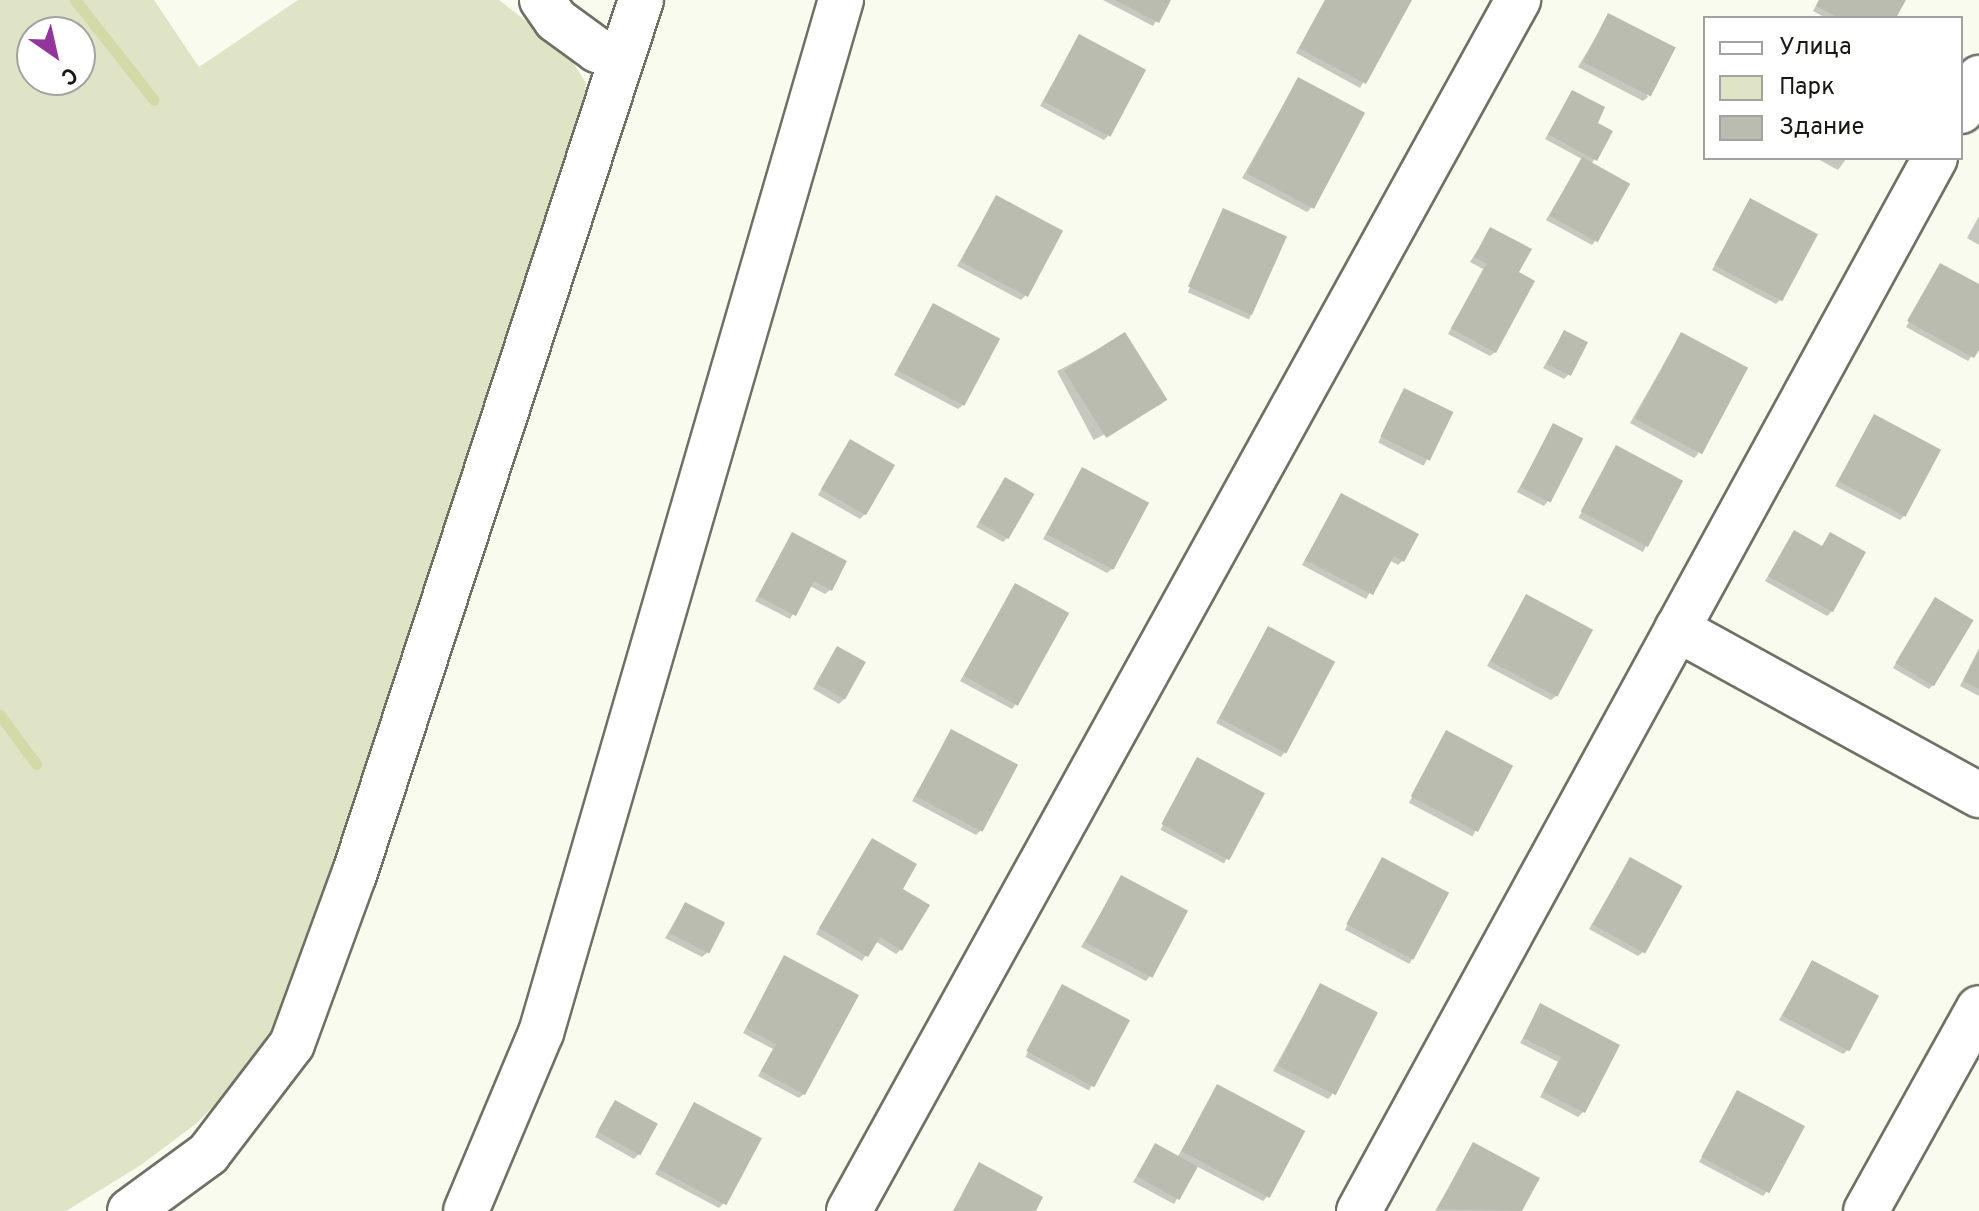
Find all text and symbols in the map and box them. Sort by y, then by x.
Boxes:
north arrow [16,16,96,96]
legend [1703,16,1963,160]
text: Улица [1779,33,1852,63]
text: С [55,60,82,90]
text: Парк [1779,73,1835,103]
text: Здание [1779,113,1865,143]

